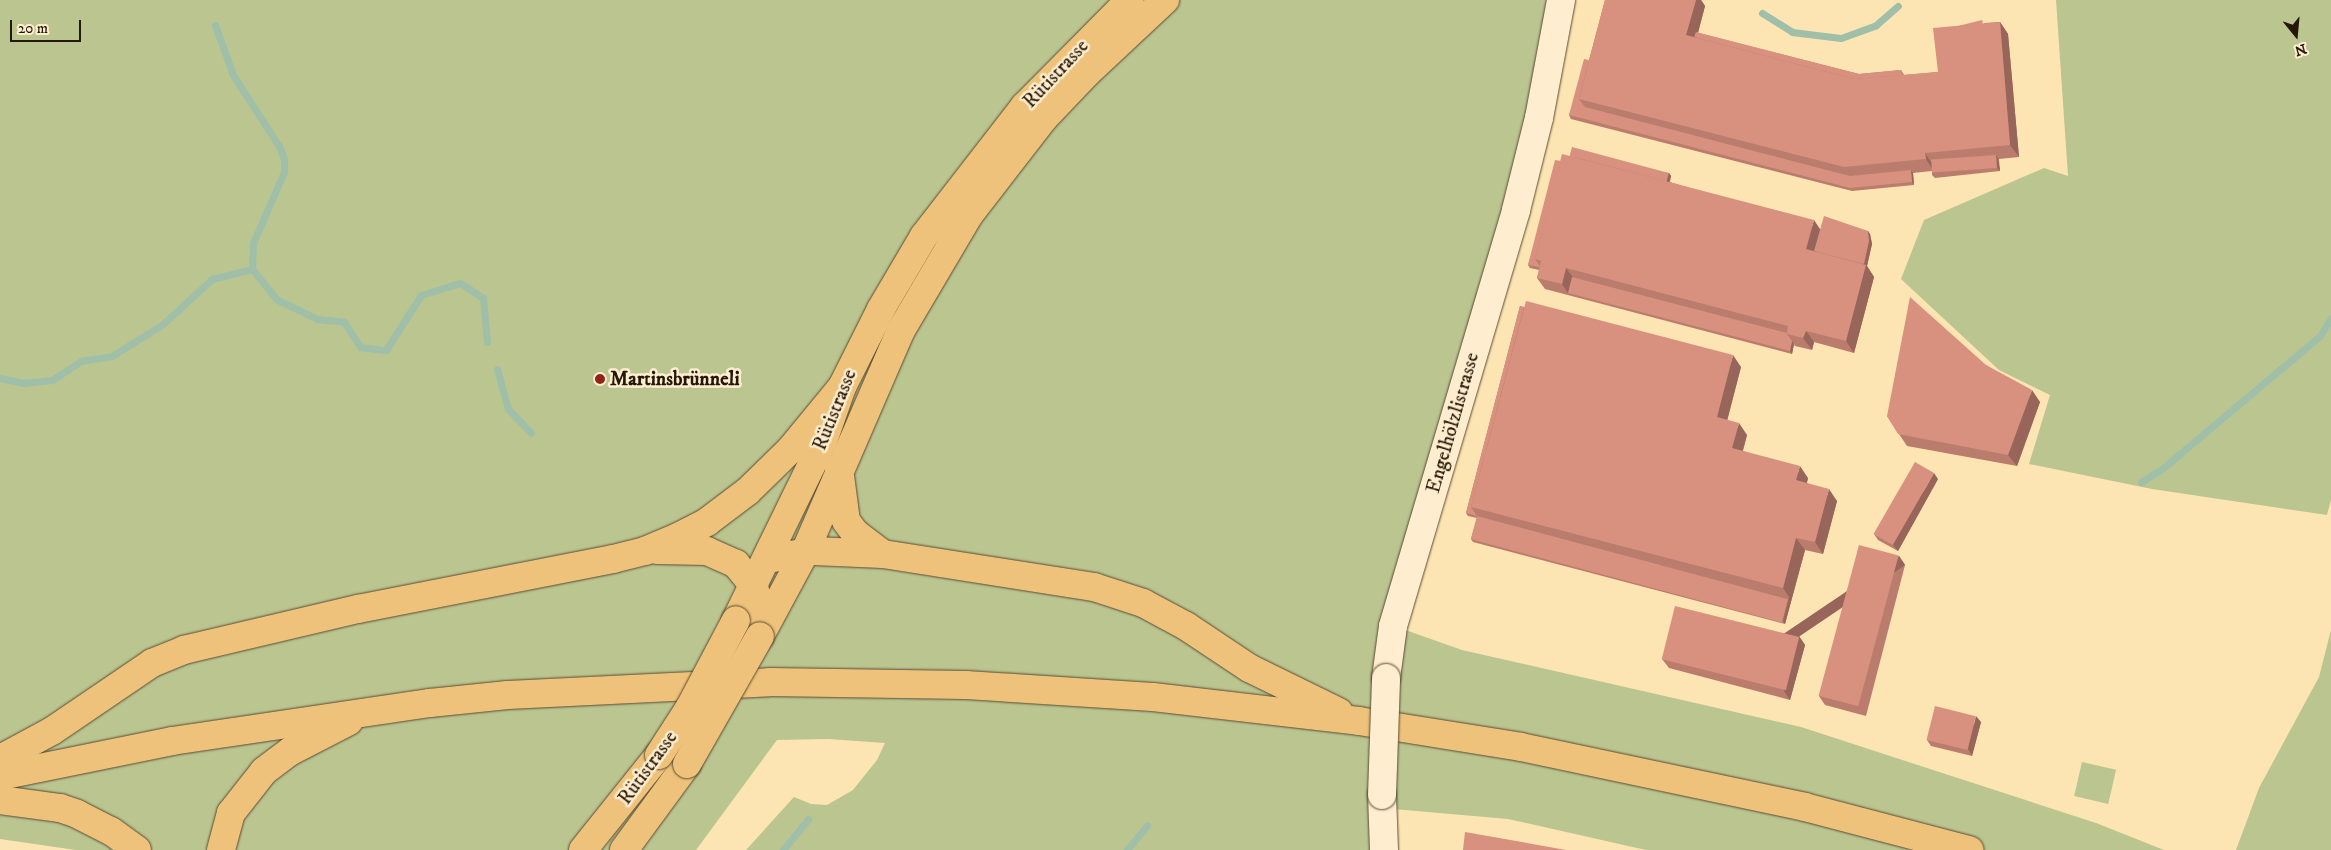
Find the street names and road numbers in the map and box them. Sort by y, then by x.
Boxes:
street label: Rütistrasse [1018,35,1094,113]
street label: Engelhölzlistrasse [1421,350,1485,496]
street label: Rütistrasse [808,366,862,454]
street label: Rütistrasse [613,726,683,810]

